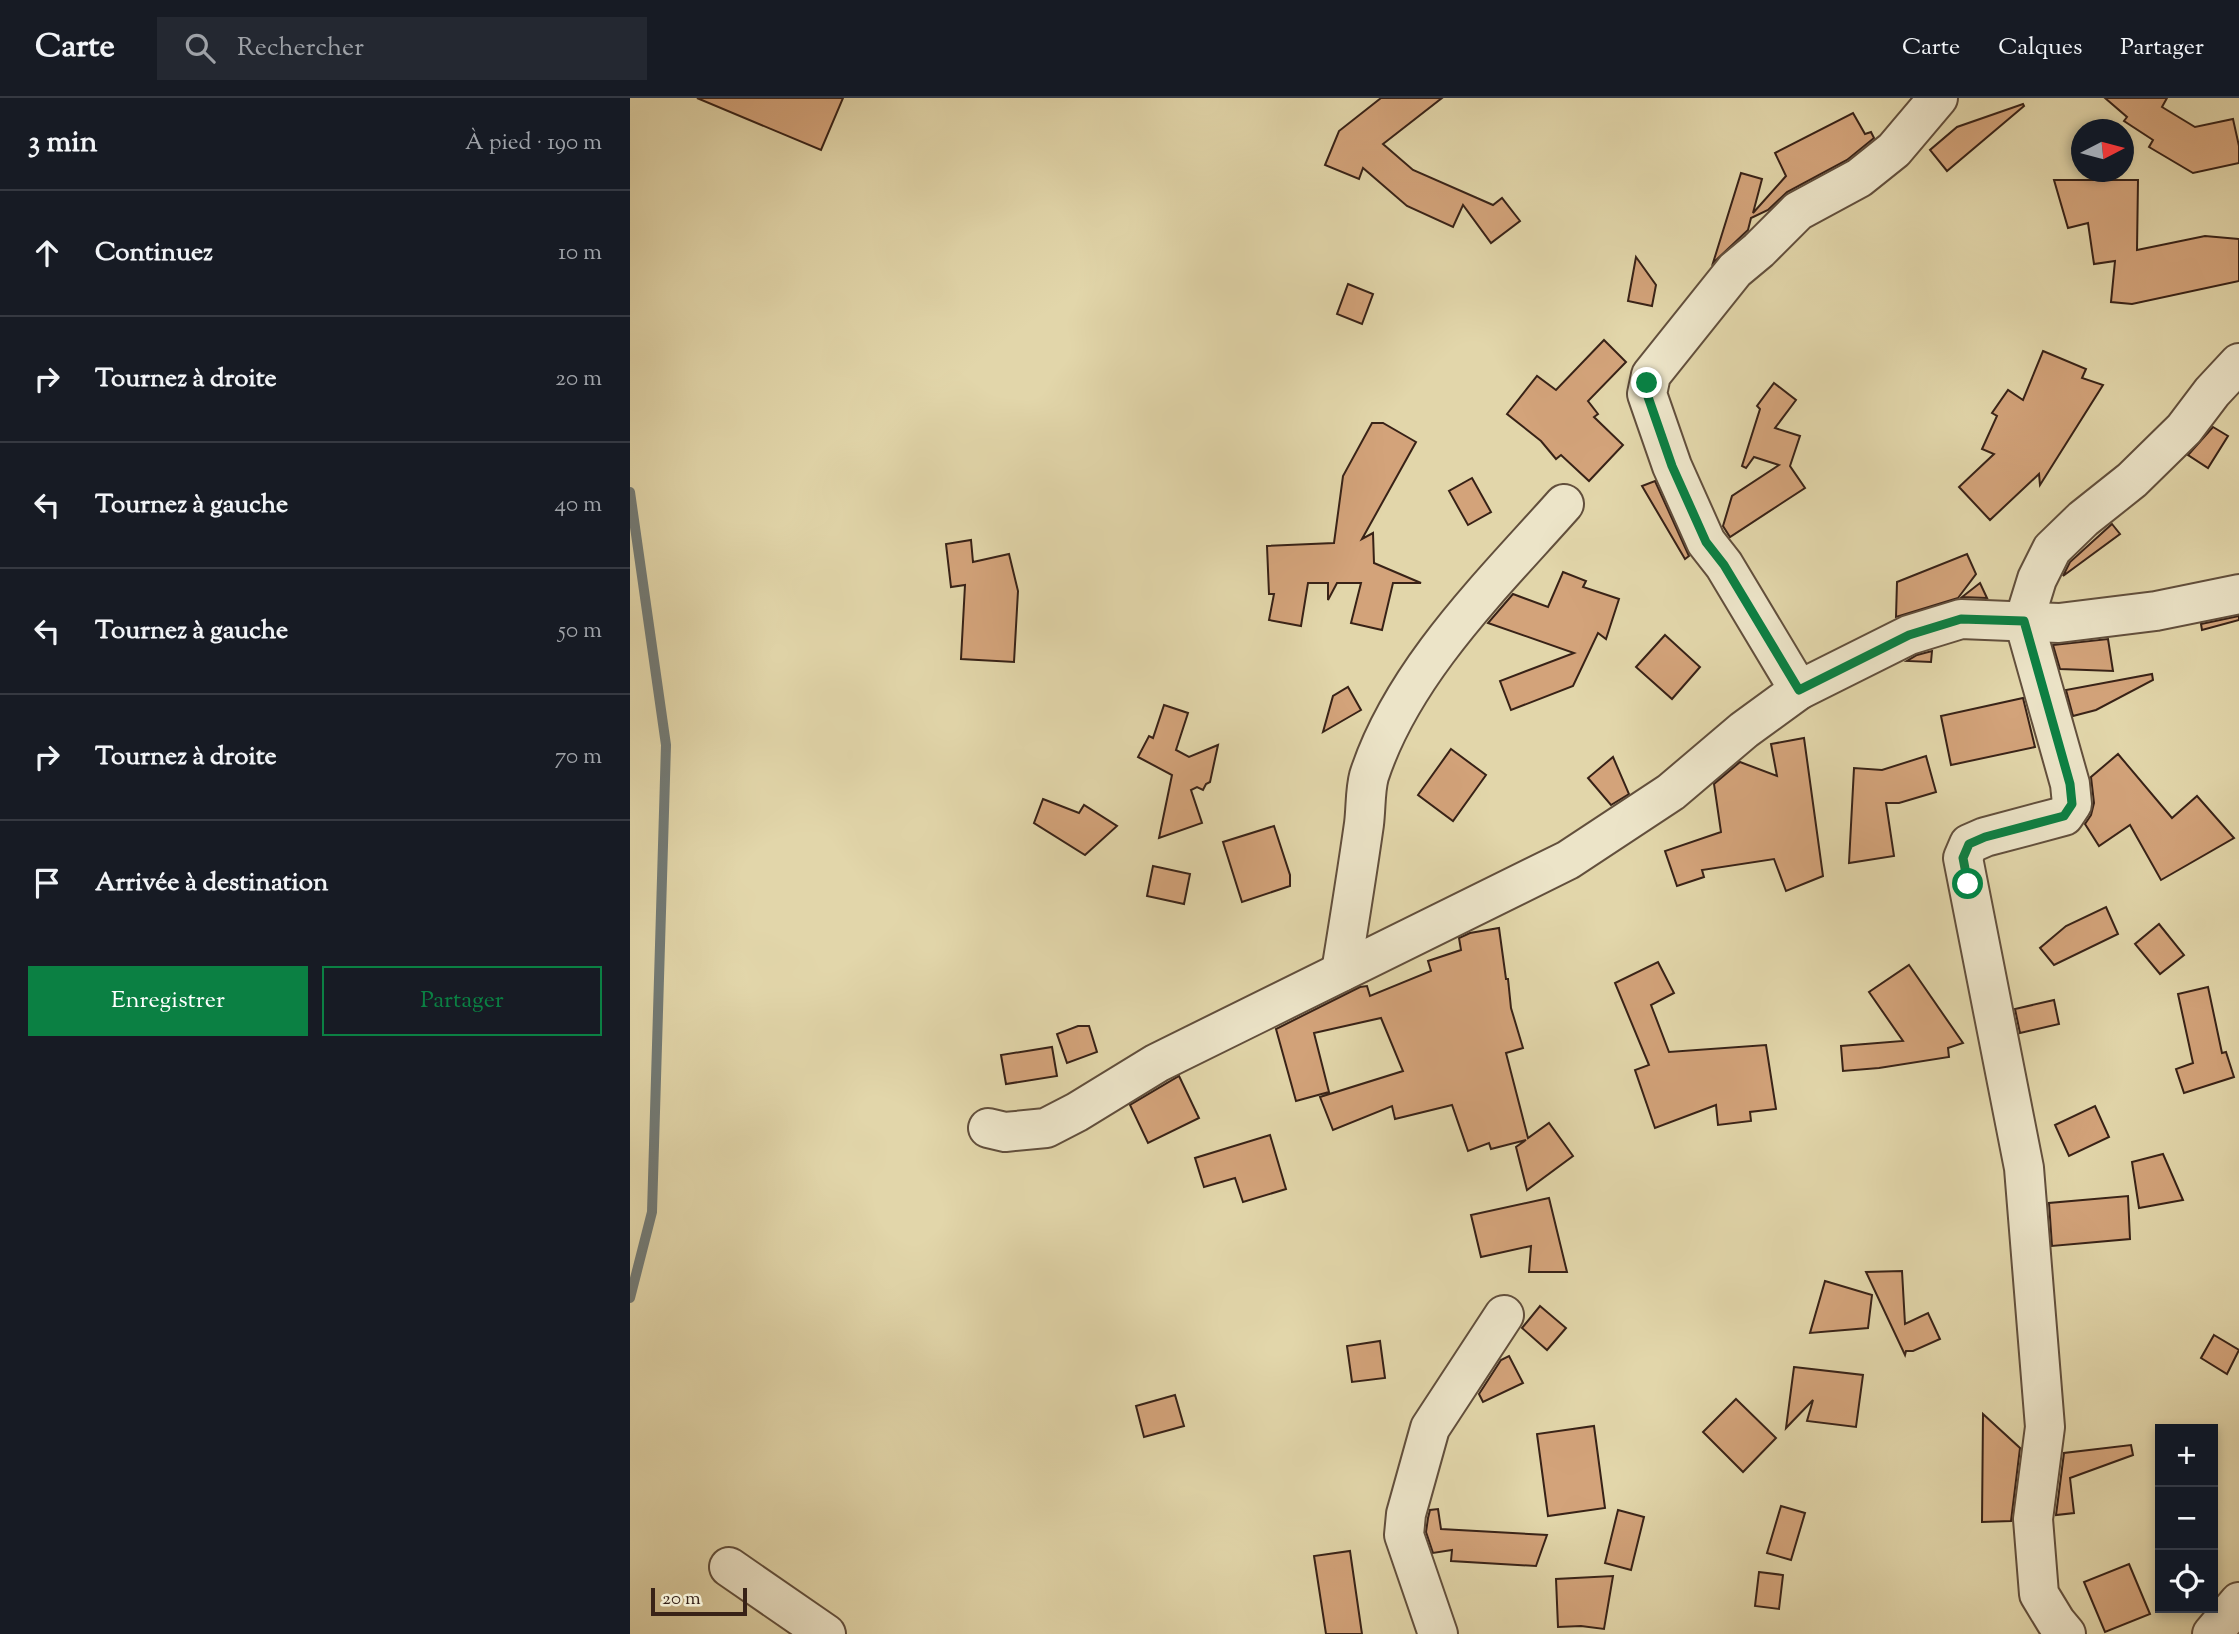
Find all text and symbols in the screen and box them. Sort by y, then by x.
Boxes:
search box [157,17,647,80]
text: Carte [35,24,115,72]
icon: search [181,29,219,67]
text: Rechercher [237,30,364,67]
text: Carte [1902,31,1960,65]
text: Calques [1998,31,2082,65]
text: Partager [2120,31,2204,65]
north arrow [2071,119,2134,182]
text: 3 min [28,122,98,165]
text: À pied · 190 m [465,127,602,160]
icon: ahead [28,234,66,272]
text: Continuez [95,235,213,272]
text: 10 m [558,237,602,270]
icon: right [28,360,66,398]
text: Tournez à droite [95,361,277,398]
text: 20 m [555,363,602,396]
route end [1631,367,1662,398]
icon: left [28,486,66,524]
text: Tournez à gauche [95,487,288,524]
text: 40 m [555,489,602,522]
icon: left [28,612,66,650]
text: Tournez à gauche [95,613,288,650]
text: 50 m [558,615,602,648]
icon: right [28,738,66,776]
text: Tournez à droite [95,739,277,776]
text: 70 m [555,741,602,774]
icon: arrive [28,864,66,902]
text: Arrivée à destination [95,865,328,902]
route start [1952,868,1983,899]
button: Enregistrer [28,966,308,1036]
button: Partager [322,966,602,1036]
map controls [2155,1424,2218,1613]
button: + [2155,1424,2218,1487]
button: − [2155,1487,2218,1550]
button: locate [2155,1550,2218,1613]
scale bar [651,1585,747,1617]
text: 20 m [662,1586,701,1613]

